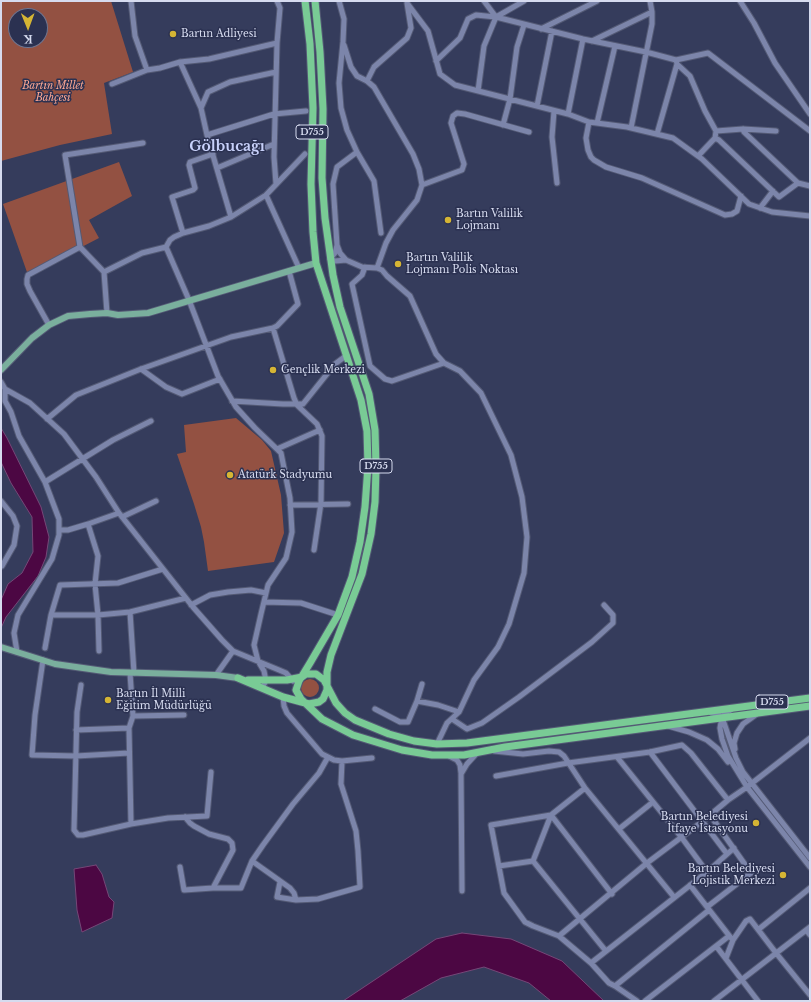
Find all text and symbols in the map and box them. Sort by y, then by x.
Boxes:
north arrow [8,8,48,48]
place label: Bartın Adliyesi [181,28,257,40]
marker: Bartın Adliyesi [168,29,178,39]
text: K [24,32,33,46]
park label: Bartın Millet Bahçesi [22,80,84,104]
road number: D755 [296,125,328,139]
district label: Gölbucağı [189,139,265,155]
place label: Bartın Valilik Lojmanı [456,208,523,232]
marker: Bartın Valilik Lojmanı [443,215,453,225]
place label: Bartın Valilik Lojmanı Polis Noktası [406,252,518,276]
marker: Bartın Valilik Lojmanı Polis Noktası [393,259,403,269]
place label: Gençlik Merkezi [281,364,365,376]
marker: Gençlik Merkezi [268,365,278,375]
road number: D755 [360,459,392,473]
place label: Atatürk Stadyumu [238,469,332,481]
marker: Atatürk Stadyumu [225,470,235,480]
place label: Bartın İl Milli Eğitim Müdürlüğü [116,688,212,712]
marker: Bartın İl Milli Eğitim Müdürlüğü [103,695,113,705]
road number: D755 [756,695,788,709]
place label: Bartın Belediyesi İtfaye İstasyonu [661,811,748,834]
marker: Bartın Belediyesi İtfaye İstasyonu [751,818,761,828]
place label: Bartın Belediyesi Lojistik Merkezi [688,863,775,886]
marker: Bartın Belediyesi Lojistik Merkezi [778,870,788,880]

